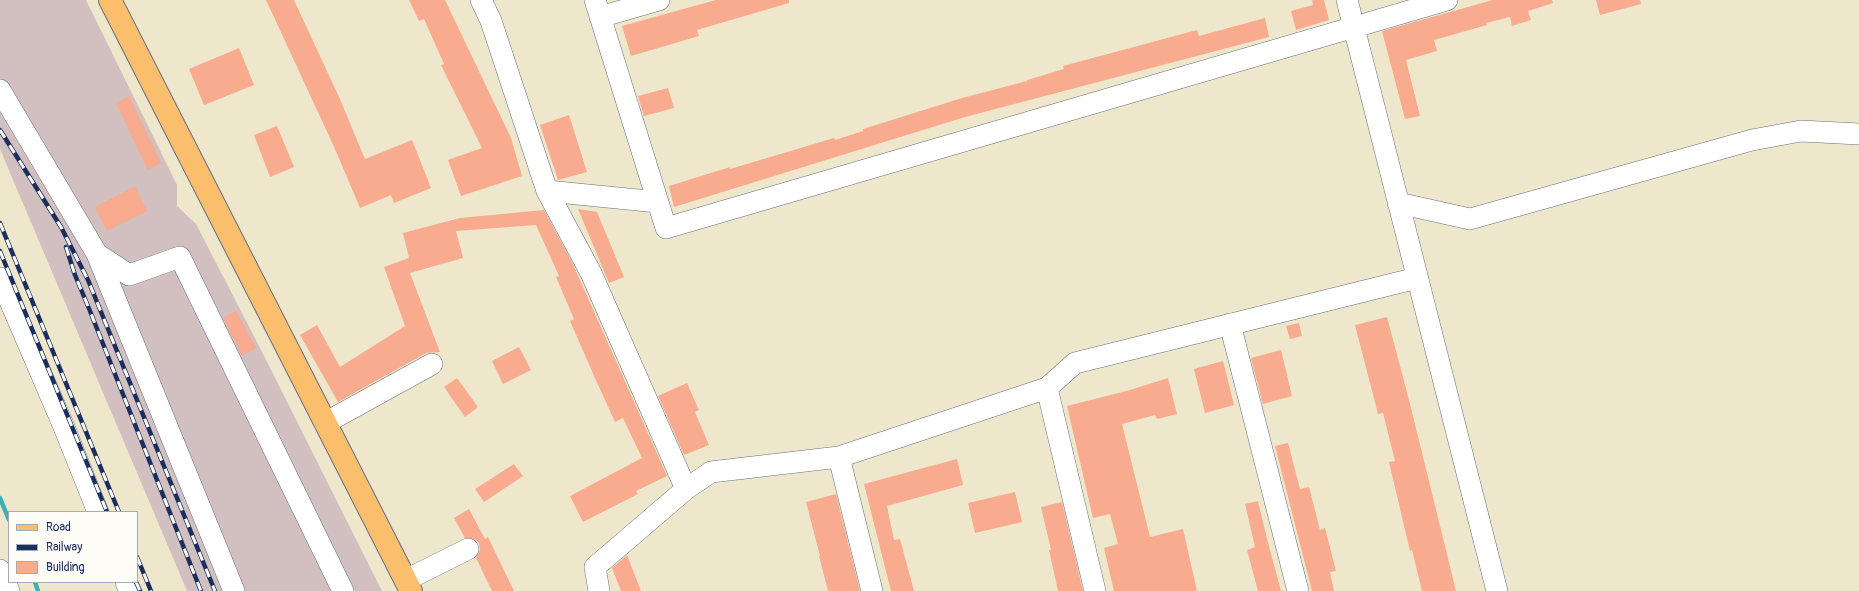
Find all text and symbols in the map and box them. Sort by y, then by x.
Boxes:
legend [8,511,138,583]
text: Road [46,520,71,535]
text: Railway [46,540,82,555]
text: Building [46,560,85,575]

